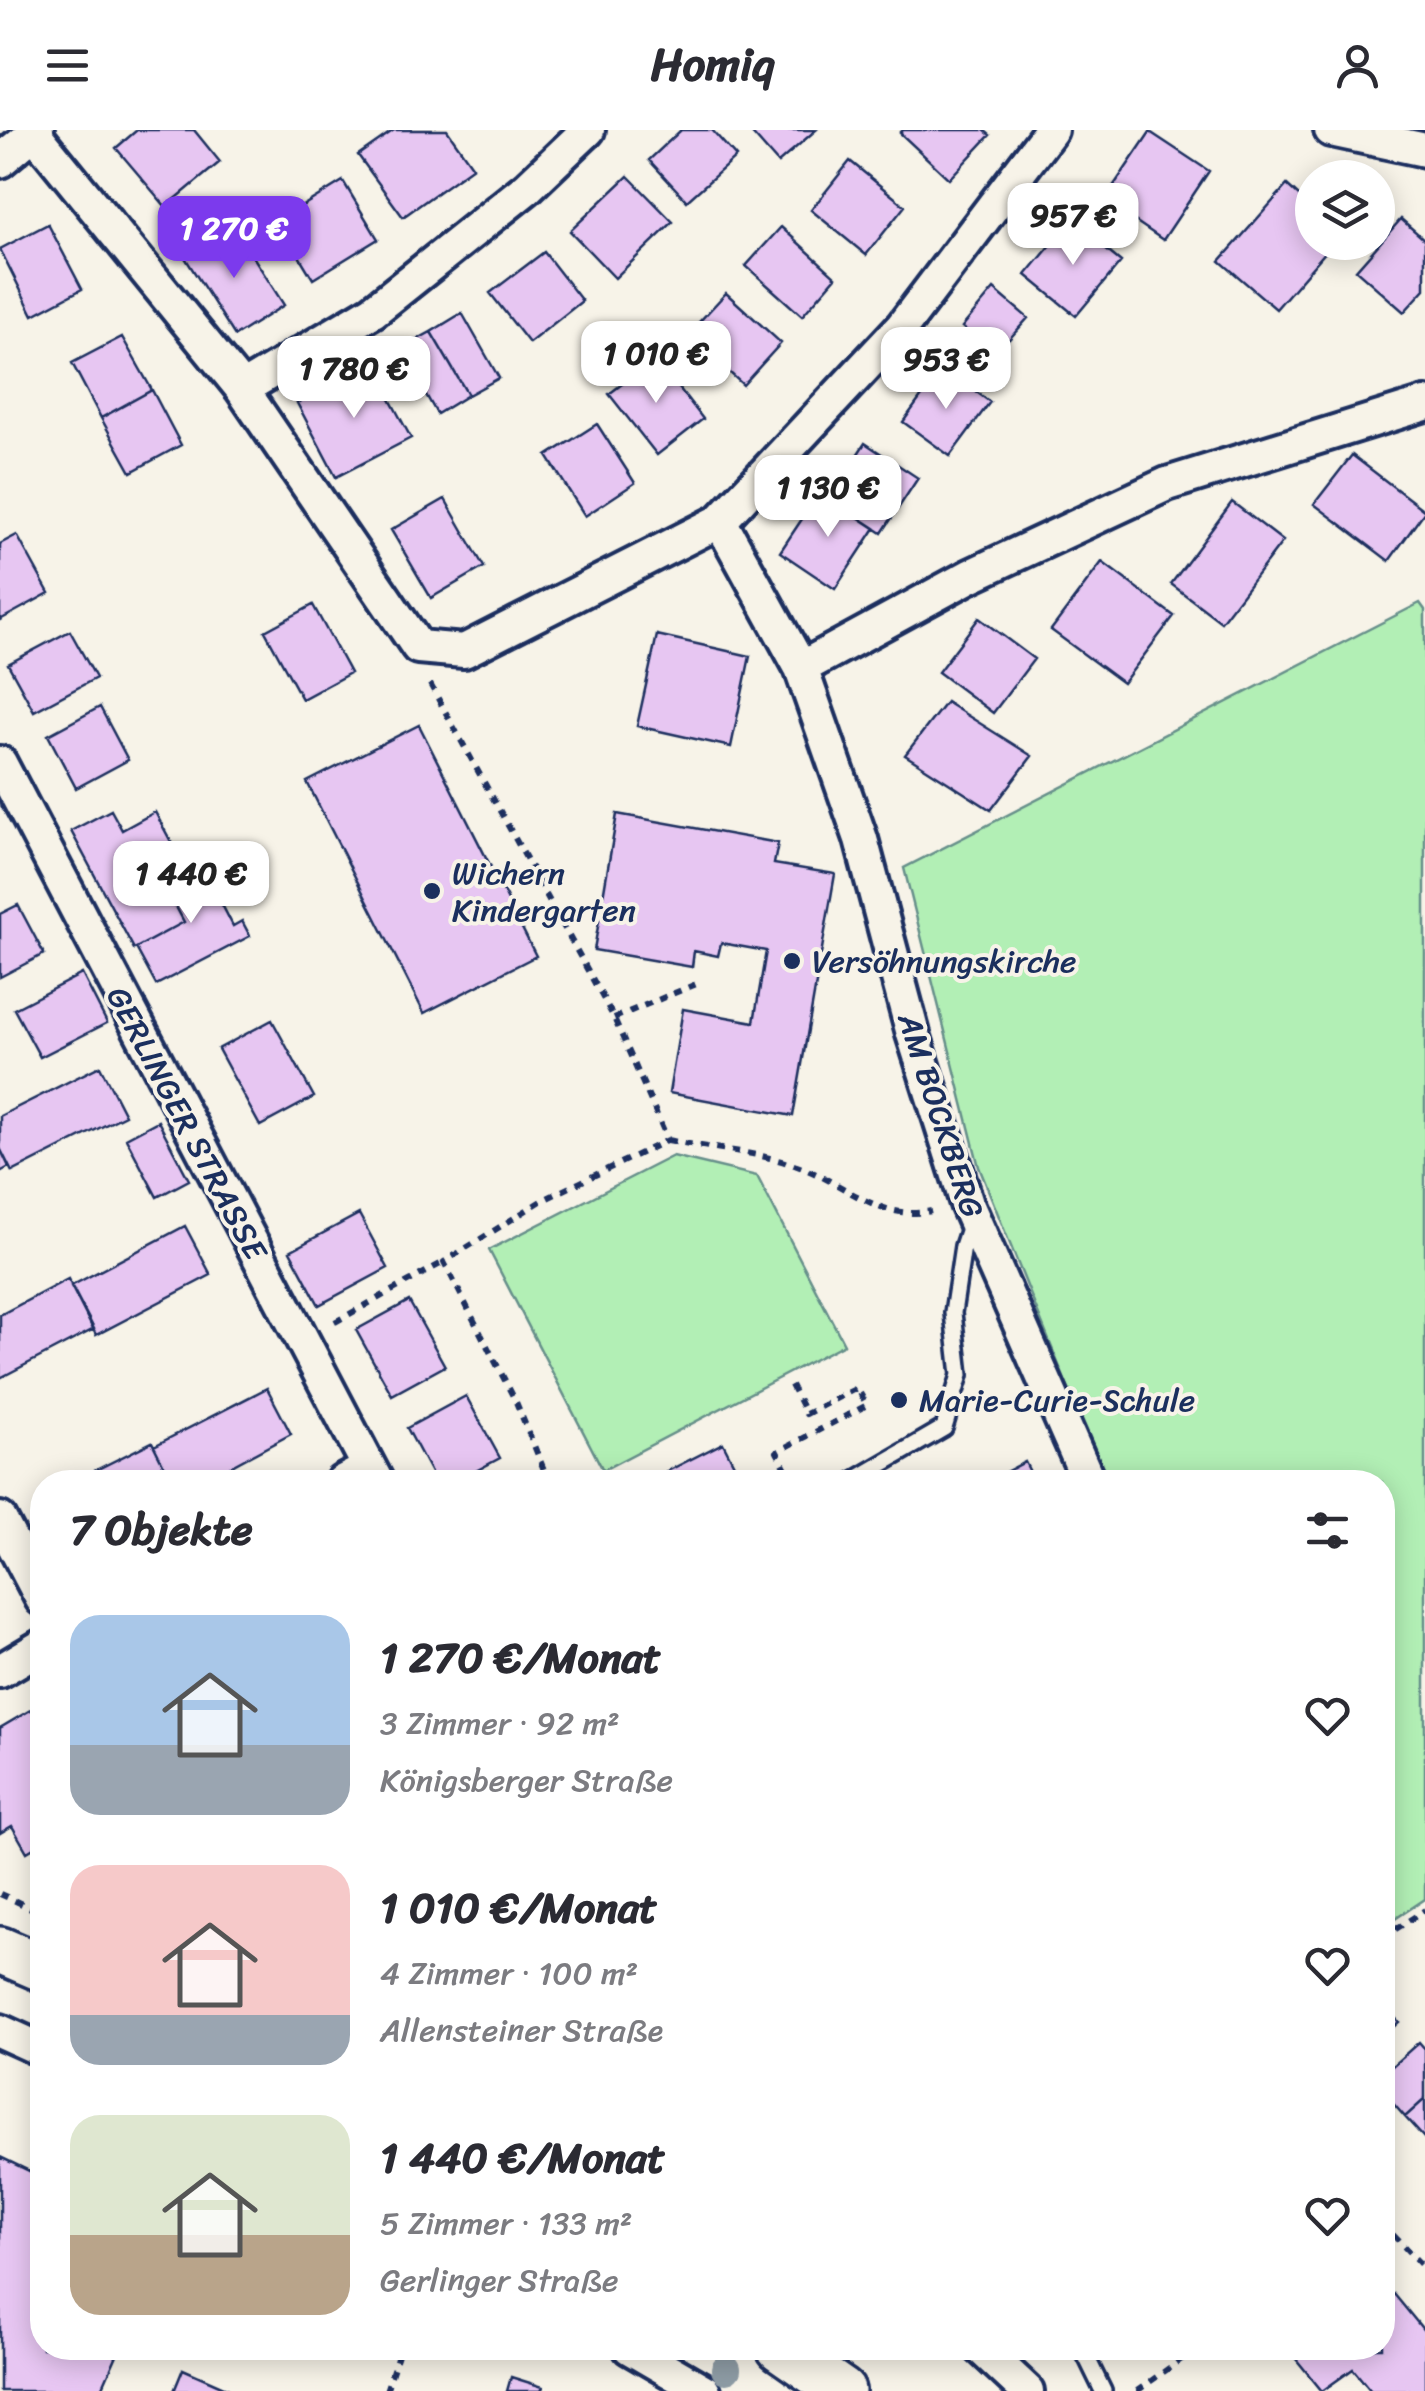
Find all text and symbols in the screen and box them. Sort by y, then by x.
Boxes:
text: Homiq [651,25,774,105]
icon: menu [40,38,95,93]
icon: person [1330,38,1385,93]
map controls [1295,160,1395,260]
button: layers [1295,160,1395,260]
pin: 957 € [1003,183,1143,268]
text: 957 € [1029,187,1117,244]
pin: 1 270 € [142,196,326,281]
text: 1 270 € [180,200,288,257]
pin: 1 010 € [564,321,748,406]
text: 1 010 € [603,325,709,382]
pin: 953 € [876,327,1016,412]
text: 953 € [903,331,989,388]
pin: 1 780 € [262,336,446,421]
text: 1 780 € [299,340,409,397]
pin: 1 130 € [736,455,920,540]
text: 1 130 € [776,459,880,516]
pin: 1 440 € [99,841,283,926]
text: 1 440 € [135,845,247,902]
place label: Wichern Kindergarten [452,845,636,939]
marker: Wichern Kindergarten [421,880,443,902]
place label: Versöhnungskirche [812,933,1076,990]
marker: Versöhnungskirche [781,950,803,972]
street label: GERLINGER STRASSE [90,976,284,1273]
street label: AM BOCKBERG [880,1004,1000,1225]
place label: Marie-Curie-Schule [919,1372,1195,1429]
marker: Marie-Curie-Schule [888,1389,910,1411]
text: 7 Objekte [70,1493,253,1567]
icon: filters [1300,1503,1355,1558]
text: 1 270 €/Monat [380,1621,661,1695]
icon: home [150,1655,270,1775]
icon: heart [1300,1688,1355,1743]
text: 3 Zimmer · 92 m² [380,1695,620,1752]
text: Königsberger Straße [380,1752,673,1809]
text: 1 010 €/Monat [380,1871,657,1945]
icon: home [150,1905,270,2025]
icon: heart [1300,1938,1355,1993]
text: 4 Zimmer · 100 m² [380,1945,638,2002]
text: Allensteiner Straße [380,2002,663,2059]
text: 1 440 €/Monat [380,2121,665,2195]
icon: home [150,2155,270,2275]
icon: heart [1300,2188,1355,2243]
text: 5 Zimmer · 133 m² [380,2195,632,2252]
text: Gerlinger Straße [380,2252,619,2309]

